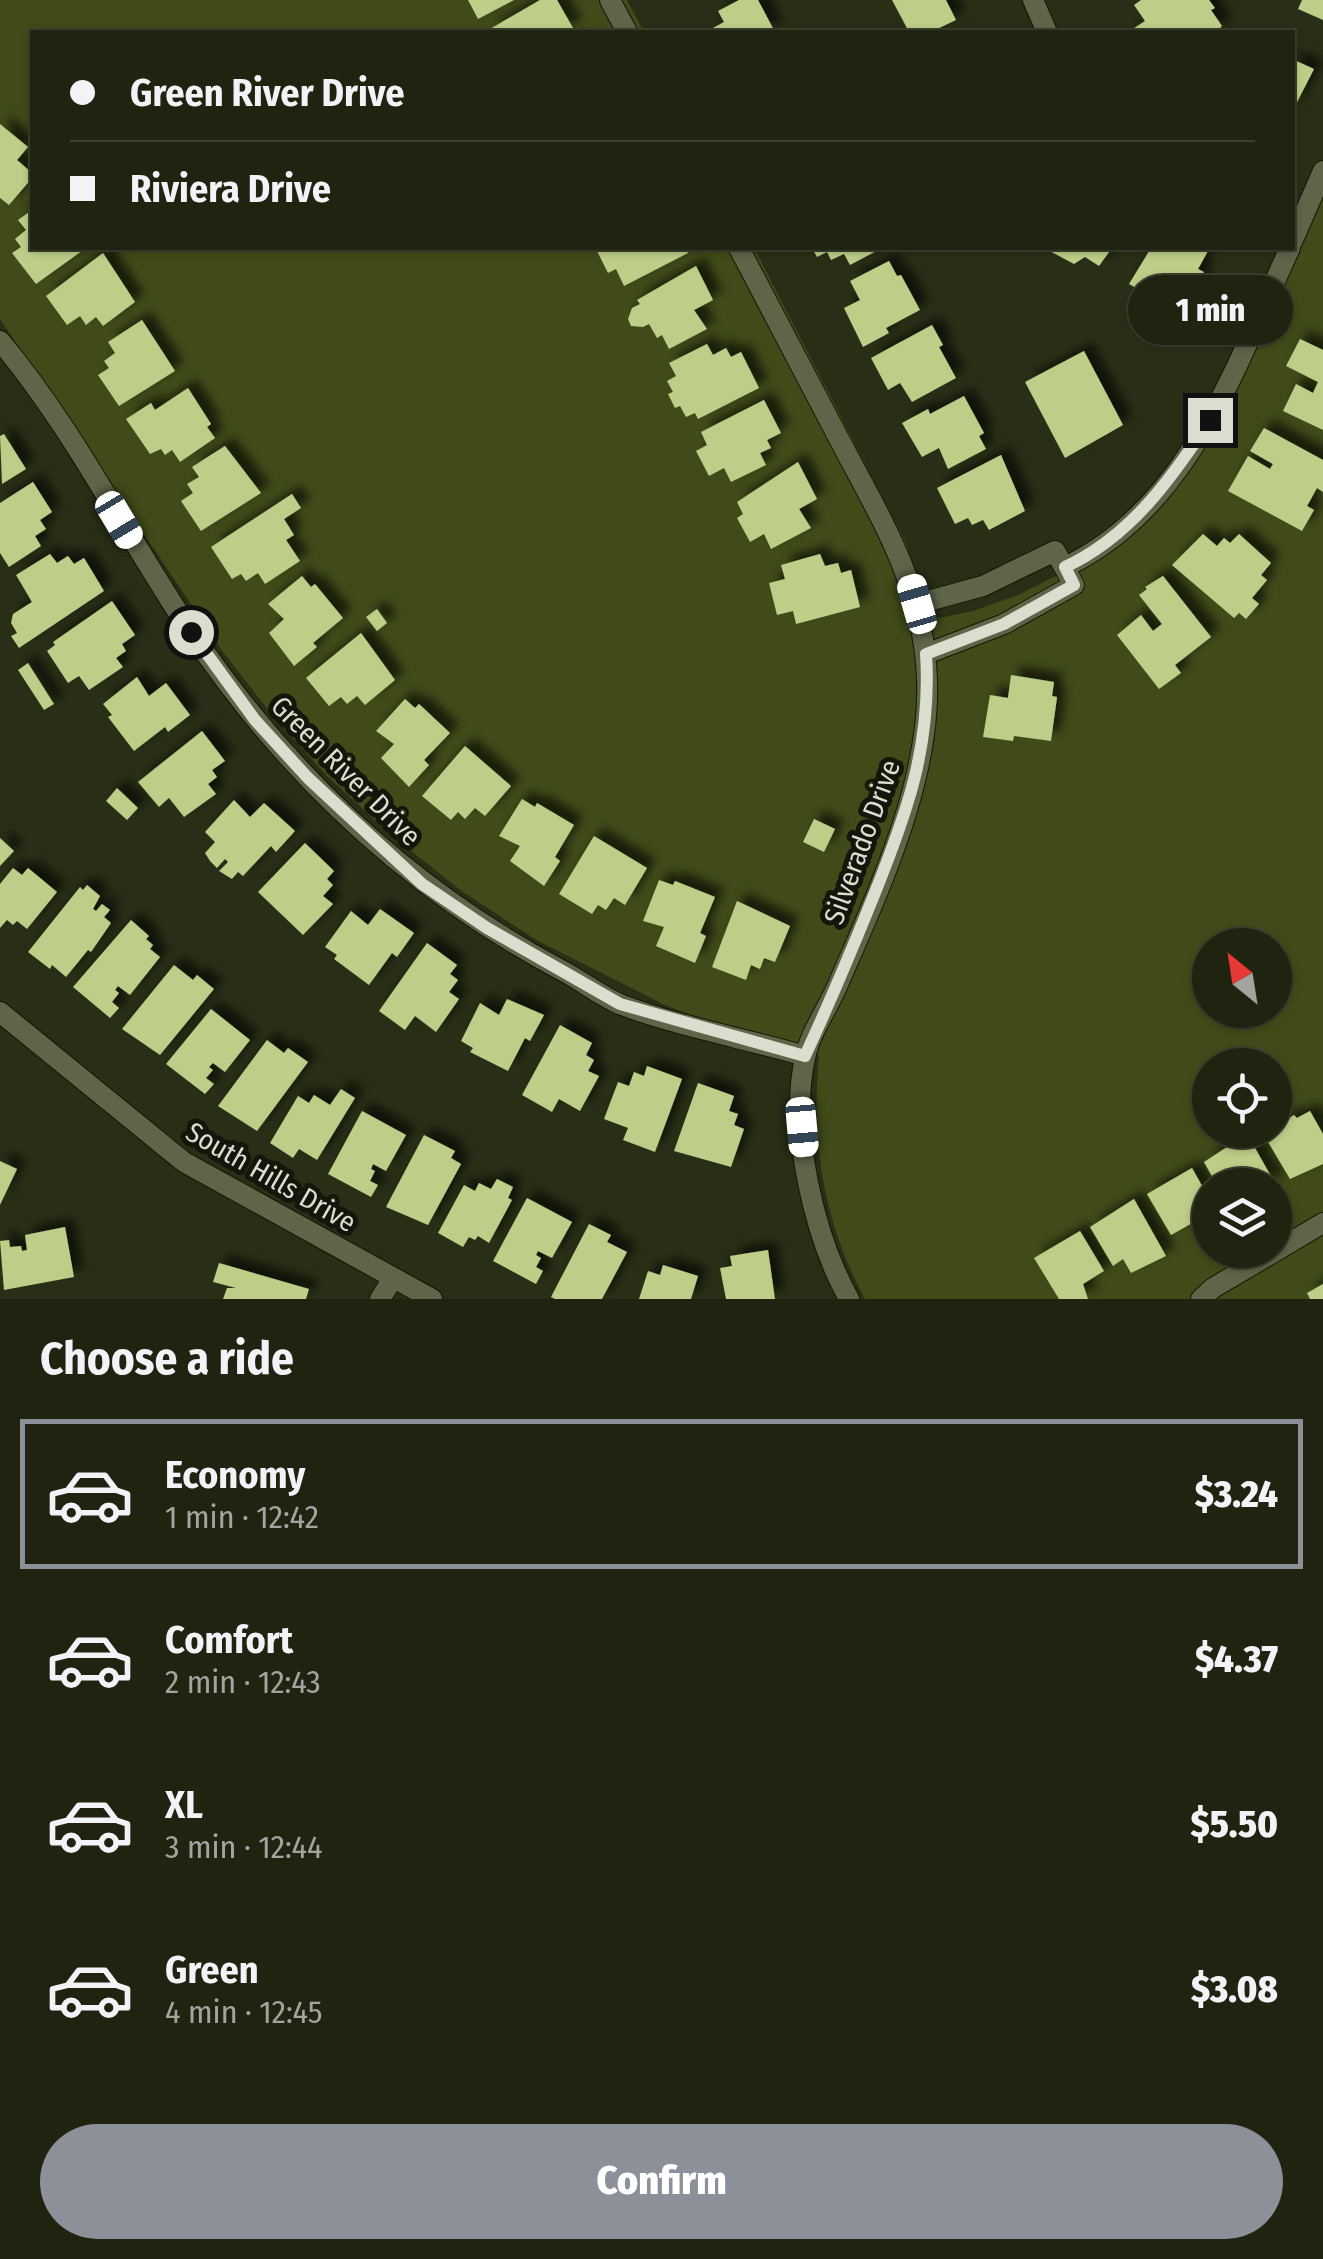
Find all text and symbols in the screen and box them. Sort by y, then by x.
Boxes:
text: Green River Drive [130,70,405,116]
text: Riviera Drive [130,166,331,212]
callout: 1 min [1128,275,1292,345]
text: 1 min [1176,291,1245,329]
route end [1188,398,1233,443]
car [91,487,147,553]
car [894,571,940,637]
route start [169,610,214,655]
street label: Green River Drive [264,689,428,853]
street label: Silverado Drive [817,755,907,929]
north arrow [1192,928,1292,1028]
map controls [1192,928,1292,1268]
button: locate [1192,1048,1292,1148]
car [784,1096,820,1158]
street label: South Hills Drive [180,1115,362,1239]
button: layers [1192,1168,1292,1268]
text: Choose a ride [40,1332,294,1386]
icon: car [45,1449,135,1539]
text: Economy [165,1452,305,1498]
text: $3.24 [1195,1471,1278,1517]
text: 1 min · 12:42 [165,1498,319,1536]
icon: car [45,1614,135,1704]
text: Comfort [165,1617,293,1663]
text: $4.37 [1195,1636,1278,1682]
text: 2 min · 12:43 [165,1663,321,1701]
icon: car [45,1779,135,1869]
text: XL [165,1782,203,1828]
text: $5.50 [1191,1801,1278,1847]
text: 3 min · 12:44 [165,1828,323,1866]
icon: car [45,1944,135,2034]
text: Green [165,1947,259,1993]
text: $3.08 [1191,1966,1278,2012]
text: 4 min · 12:45 [165,1993,322,2031]
button: Confirm [40,2124,1283,2239]

